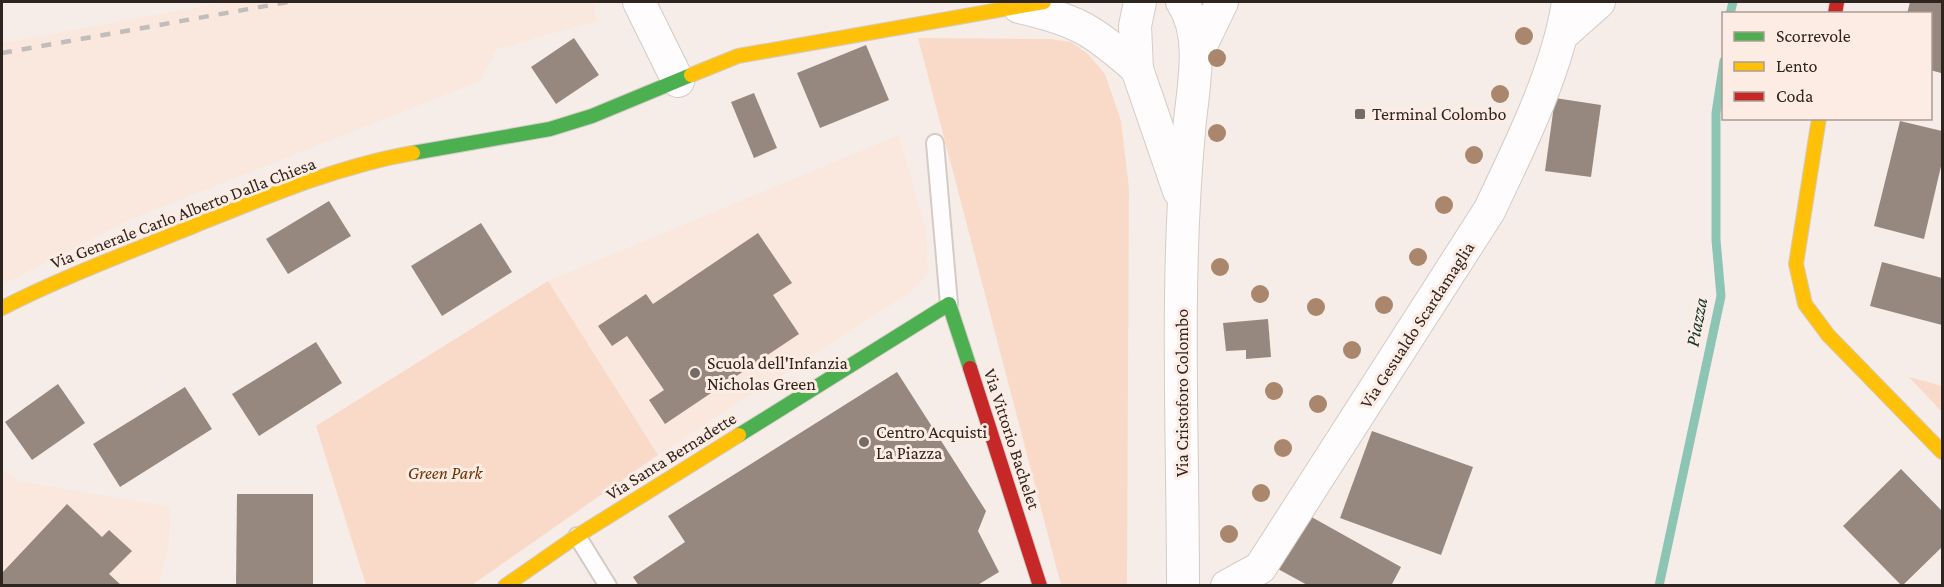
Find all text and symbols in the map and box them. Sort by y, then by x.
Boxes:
legend [1722,12,1932,120]
text: Scorrevole [1776,26,1851,46]
text: Lento [1776,56,1817,76]
text: Coda [1776,86,1813,106]
place label: Terminal Colombo [1372,104,1507,124]
marker: Terminal Colombo [1353,107,1367,121]
street label: Via Generale Carlo Alberto Dalla Chiesa [48,153,318,273]
street label: Via Gesualdo Scardamaglia [1356,238,1478,412]
water label: Piazza [1680,296,1712,348]
street label: Via Cristoforo Colombo [1172,309,1192,477]
place label: Scuola dell'Infanzia Nicholas Green [707,353,848,394]
marker: Scuola dell'Infanzia Nicholas Green [688,366,702,380]
street label: Via Vittorio Bachelet [980,366,1045,513]
street label: Via Santa Bernadette [602,408,740,504]
place label: Centro Acquisti La Piazza [876,422,987,463]
marker: Centro Acquisti La Piazza [857,435,871,449]
park label: Green Park [408,463,483,483]

